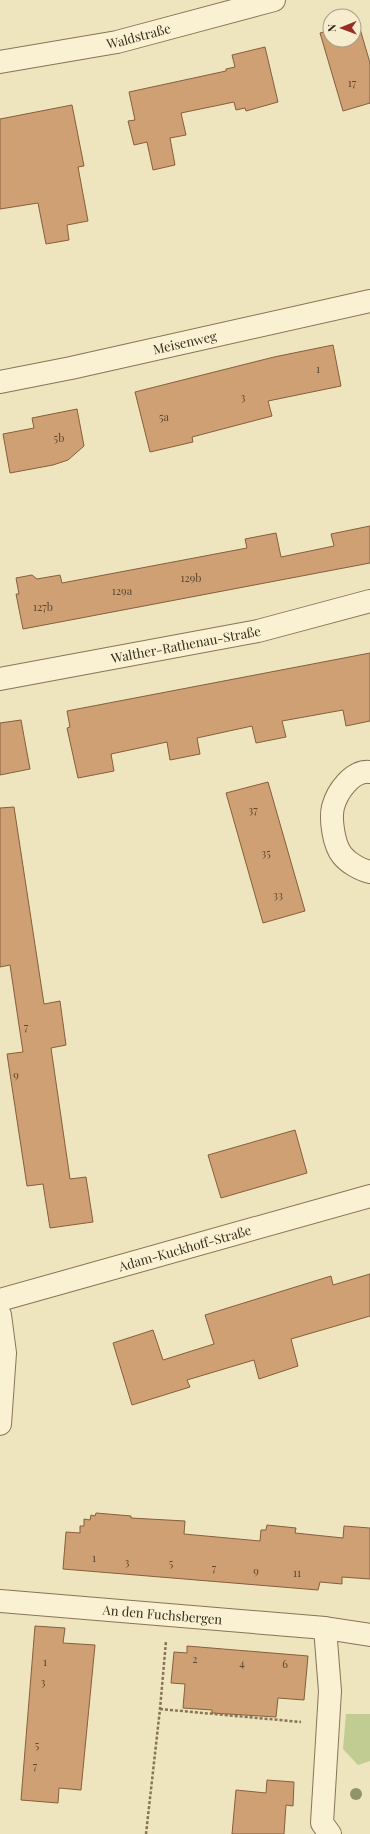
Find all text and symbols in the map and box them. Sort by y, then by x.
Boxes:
north arrow [322,8,362,48]
street label: Waldstraße [104,19,173,52]
text: N [324,24,339,32]
house number: 17 [348,75,357,90]
street label: Meisenweg [151,327,218,357]
house number: 1 [316,361,320,376]
house number: 3 [241,389,246,404]
house number: 5a [159,409,170,424]
house number: 5b [54,430,64,445]
house number: 129b [180,570,202,585]
house number: 129a [112,583,133,598]
house number: 127b [33,599,53,614]
street label: Walther-Rathenau-Straße [108,622,262,666]
house number: 37 [248,802,258,817]
house number: 35 [261,845,271,860]
house number: 33 [273,887,283,902]
house number: 7 [24,1019,29,1034]
house number: 9 [13,1067,19,1082]
street label: Adam-Kuckhoff-Straße [116,1221,253,1275]
house number: 1 [92,1550,96,1565]
house number: 3 [125,1554,130,1569]
house number: 5 [169,1555,174,1570]
house number: 7 [212,1560,217,1575]
house number: 9 [253,1563,259,1578]
house number: 11 [293,1565,301,1580]
street label: An den Fuchsbergen [101,1600,223,1627]
house number: 2 [192,1651,198,1666]
house number: 1 [43,1654,47,1669]
house number: 4 [239,1655,245,1670]
house number: 6 [282,1656,288,1671]
house number: 3 [41,1674,46,1689]
house number: 5 [35,1737,40,1752]
house number: 7 [33,1758,38,1773]

